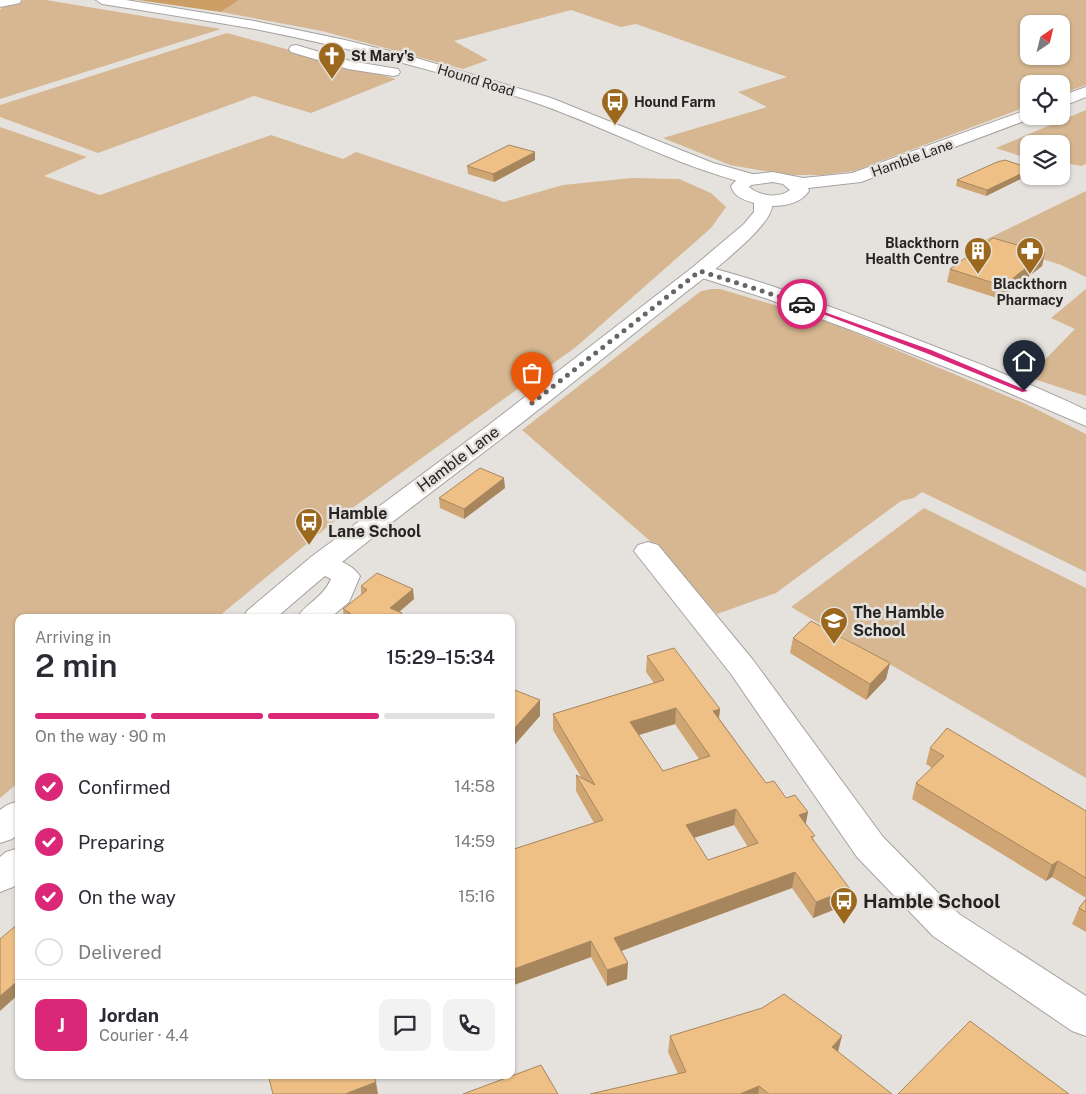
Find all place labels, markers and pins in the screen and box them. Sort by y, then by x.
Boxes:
church icon: St Mary's [317,41,347,80]
place label: St Mary's [351,48,414,64]
bus stop icon: Hound Farm [600,87,630,126]
place label: Hound Farm [634,94,716,110]
place label: Blackthorn Health Centre [865,235,959,267]
building icon: Blackthorn Health Centre [963,236,993,275]
pharmacy icon: Blackthorn Pharmacy [1015,236,1045,275]
place label: Blackthorn Pharmacy [993,276,1067,308]
pin [1003,340,1045,391]
pin [511,352,553,403]
place label: Hamble Lane School [328,504,421,541]
bus stop icon: Hamble Lane School [294,507,324,546]
place label: The Hamble School [853,603,945,640]
school or university icon: The Hamble School [819,606,849,645]
bus stop icon: Hamble School [829,886,859,925]
place label: Hamble School [863,890,1001,912]

